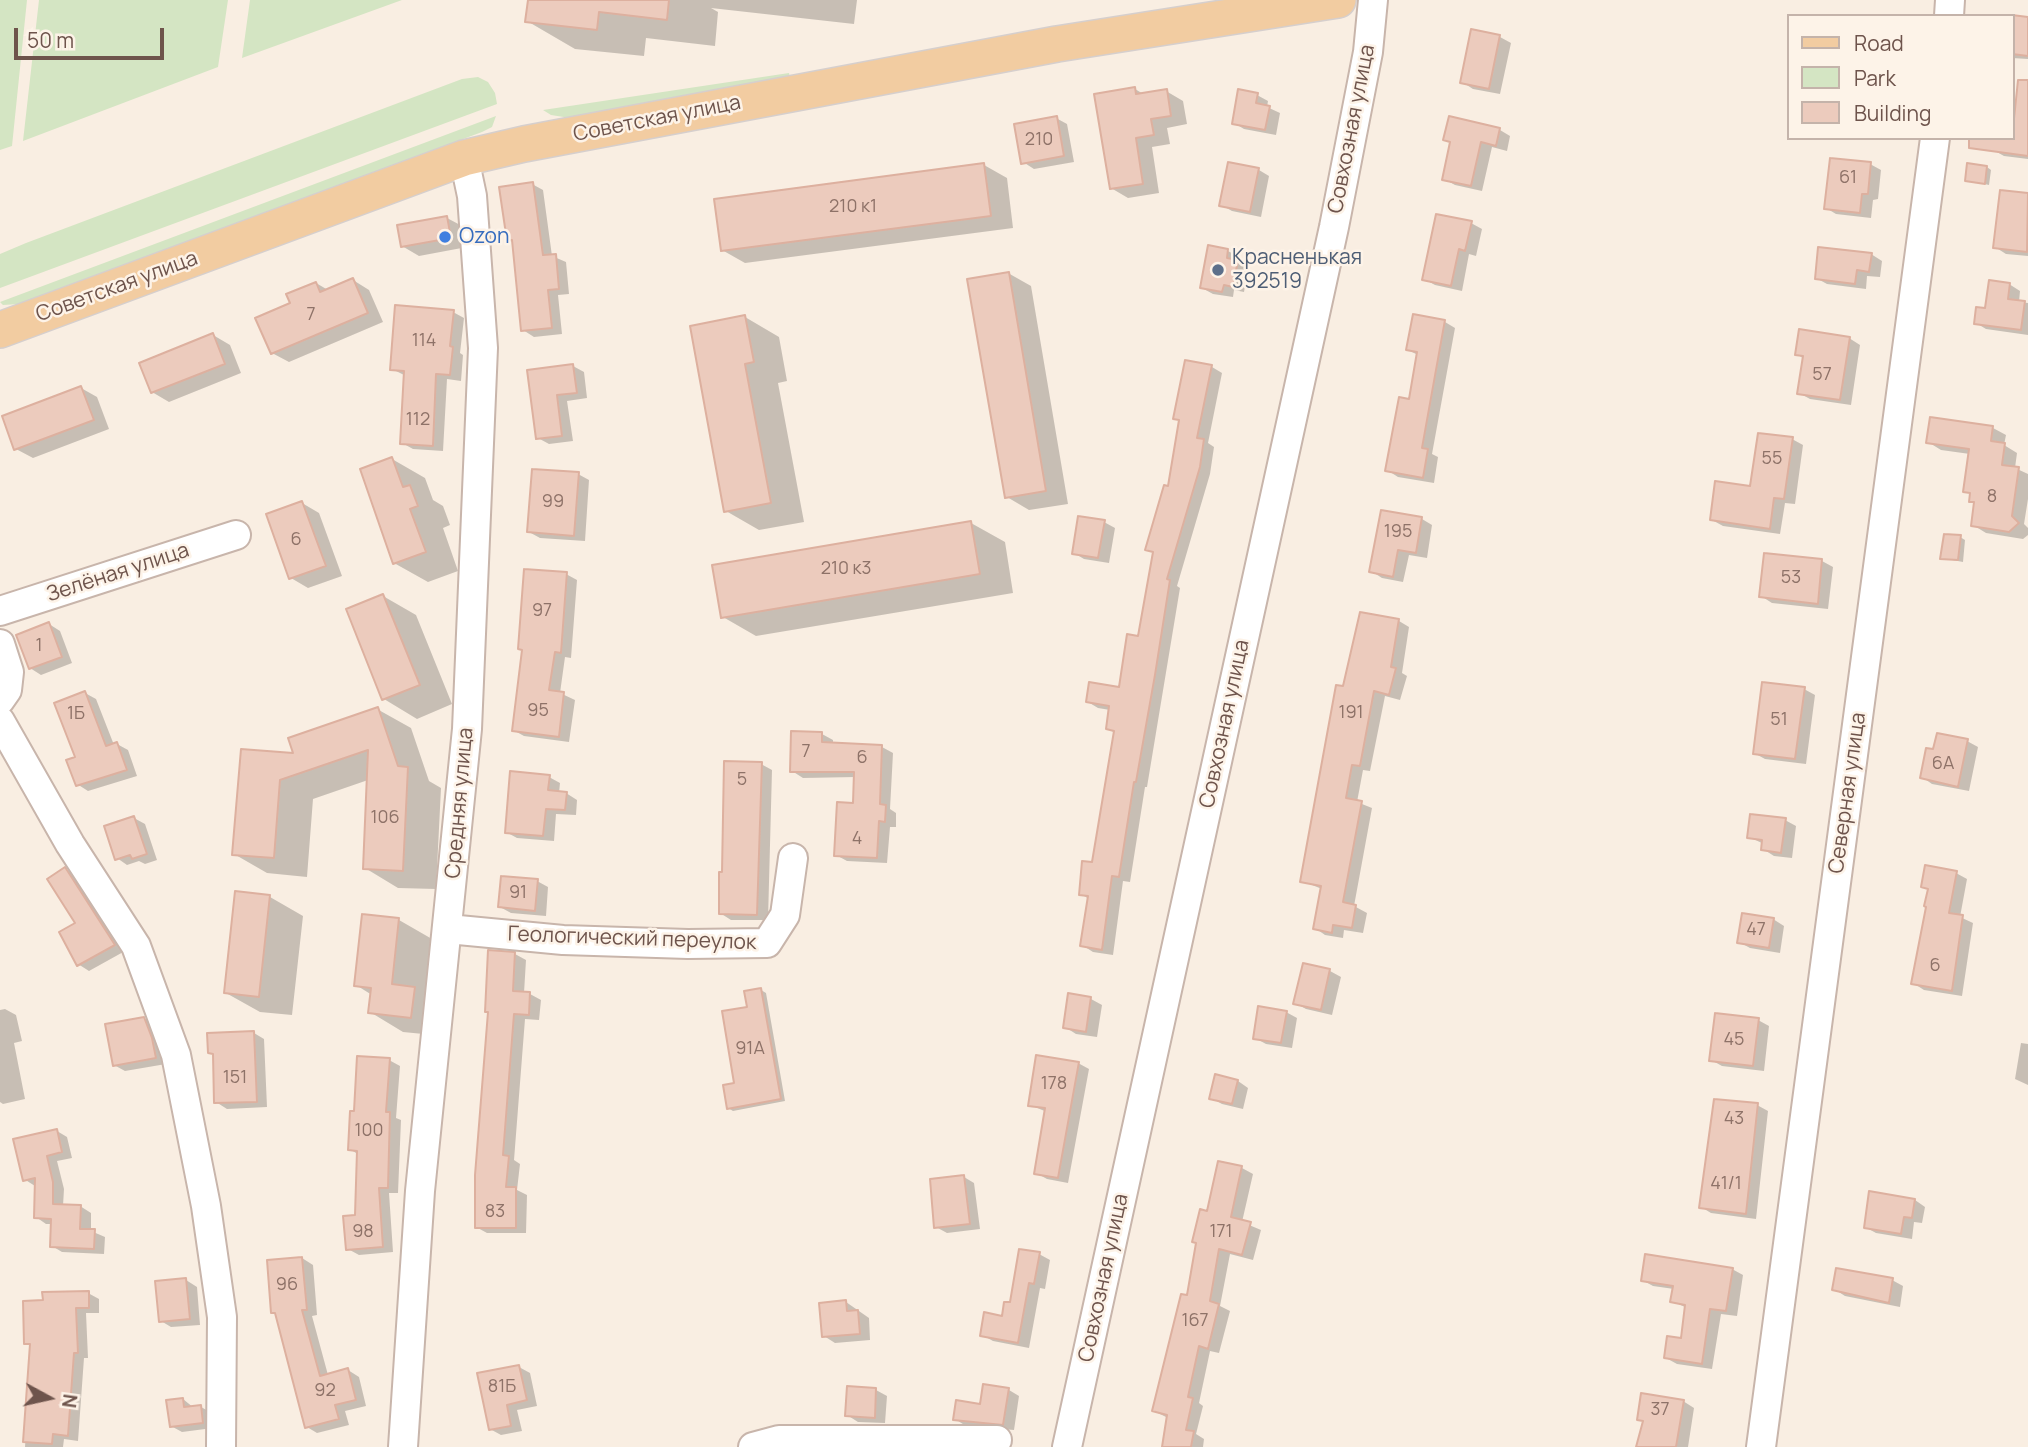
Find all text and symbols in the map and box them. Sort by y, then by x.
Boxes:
scale bar [18,14,168,58]
legend [1786,14,2014,140]
text: 50 m [27,26,74,54]
text: Road [1854,29,1904,57]
street label: Совхозная улица [1323,42,1381,216]
text: Park [1854,64,1896,92]
street label: Советская улица [571,90,743,148]
text: Building [1854,99,1931,127]
house number: 210 [1025,129,1053,151]
house number: 61 [1839,167,1857,189]
house number: 210 к1 [829,196,877,218]
place label: Ozon [459,224,509,250]
marker: Ozon [437,229,453,245]
place label: Красненькая 392519 [1232,245,1362,295]
street label: Советская улица [33,246,201,328]
marker: Красненькая 392519 [1210,262,1226,278]
house number: 7 [306,304,316,326]
house number: 114 [412,330,436,352]
house number: 57 [1812,364,1832,386]
house number: 112 [406,409,430,431]
house number: 55 [1762,448,1782,470]
house number: 8 [1987,486,1997,508]
house number: 99 [542,491,564,513]
house number: 195 [1384,521,1412,543]
house number: 6 [290,529,302,551]
street label: Зелёная улица [44,538,192,608]
house number: 210 к3 [821,558,871,580]
house number: 53 [1781,567,1801,589]
house number: 97 [532,600,552,622]
house number: 1 [35,635,43,657]
street label: Совхозная улица [1195,638,1255,810]
house number: 95 [527,700,549,722]
house number: 191 [1338,702,1364,724]
house number: 1Б [67,703,85,725]
house number: 51 [1770,709,1788,731]
street label: Северная улица [1824,711,1872,875]
street label: Средняя улица [441,726,479,880]
house number: 7 [801,741,811,763]
house number: 6 [856,747,868,769]
house number: 6А [1932,753,1954,775]
house number: 5 [737,769,747,791]
house number: 106 [370,807,400,829]
house number: 4 [852,828,862,850]
house number: 91 [509,882,527,904]
house number: 47 [1746,919,1766,941]
street label: Геологический переулок [507,922,757,956]
house number: 6 [1929,955,1941,977]
house number: 45 [1723,1029,1745,1051]
house number: 91А [735,1038,765,1060]
house number: 151 [223,1067,247,1089]
house number: 178 [1041,1073,1067,1095]
house number: 43 [1724,1108,1744,1130]
house number: 100 [355,1120,383,1142]
house number: 41/1 [1710,1173,1742,1195]
street label: Совхозная улица [1074,1192,1134,1364]
house number: 83 [485,1201,505,1223]
house number: 98 [352,1221,374,1243]
house number: 171 [1209,1221,1233,1243]
house number: 96 [276,1274,298,1296]
house number: 167 [1181,1310,1209,1332]
north arrow [14,1363,84,1433]
house number: 81Б [488,1376,516,1398]
house number: 92 [314,1380,336,1402]
text: N [56,1392,84,1409]
house number: 37 [1651,1399,1669,1421]

